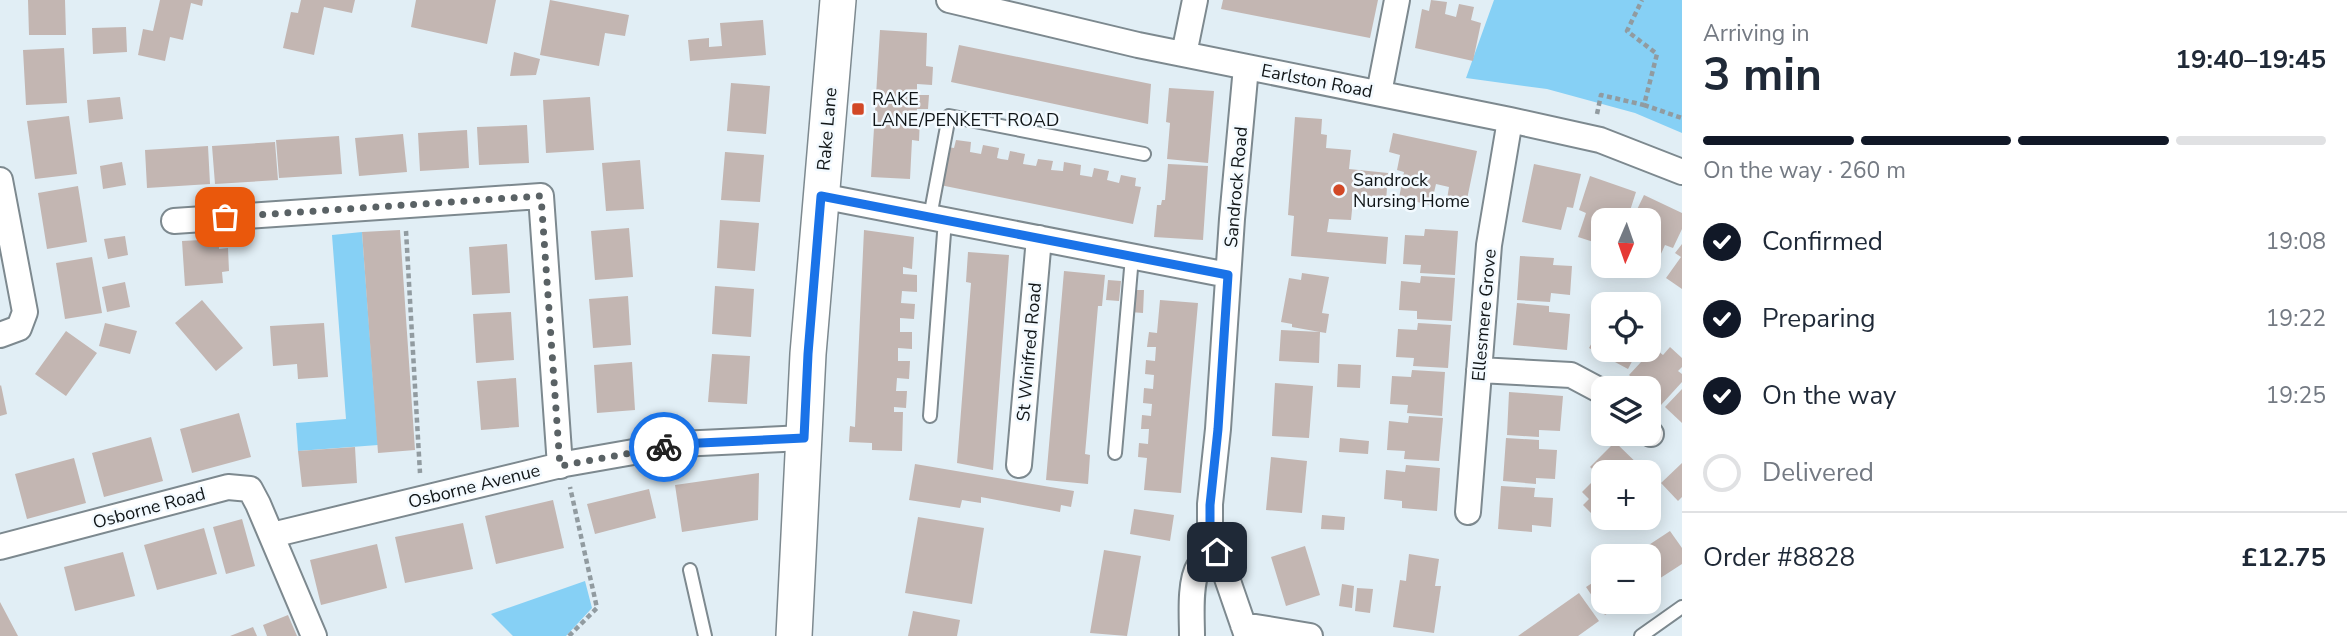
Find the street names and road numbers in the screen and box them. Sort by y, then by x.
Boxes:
street label: Earlston Road [1259,58,1375,104]
street label: Rake Lane [811,86,843,172]
street label: Sandrock Road [1219,125,1253,249]
street label: Ellesmere Grove [1466,248,1502,382]
street label: St Winifred Road [1011,282,1047,422]
street label: Osborne Avenue [406,458,542,514]
street label: Osborne Road [90,481,208,535]

